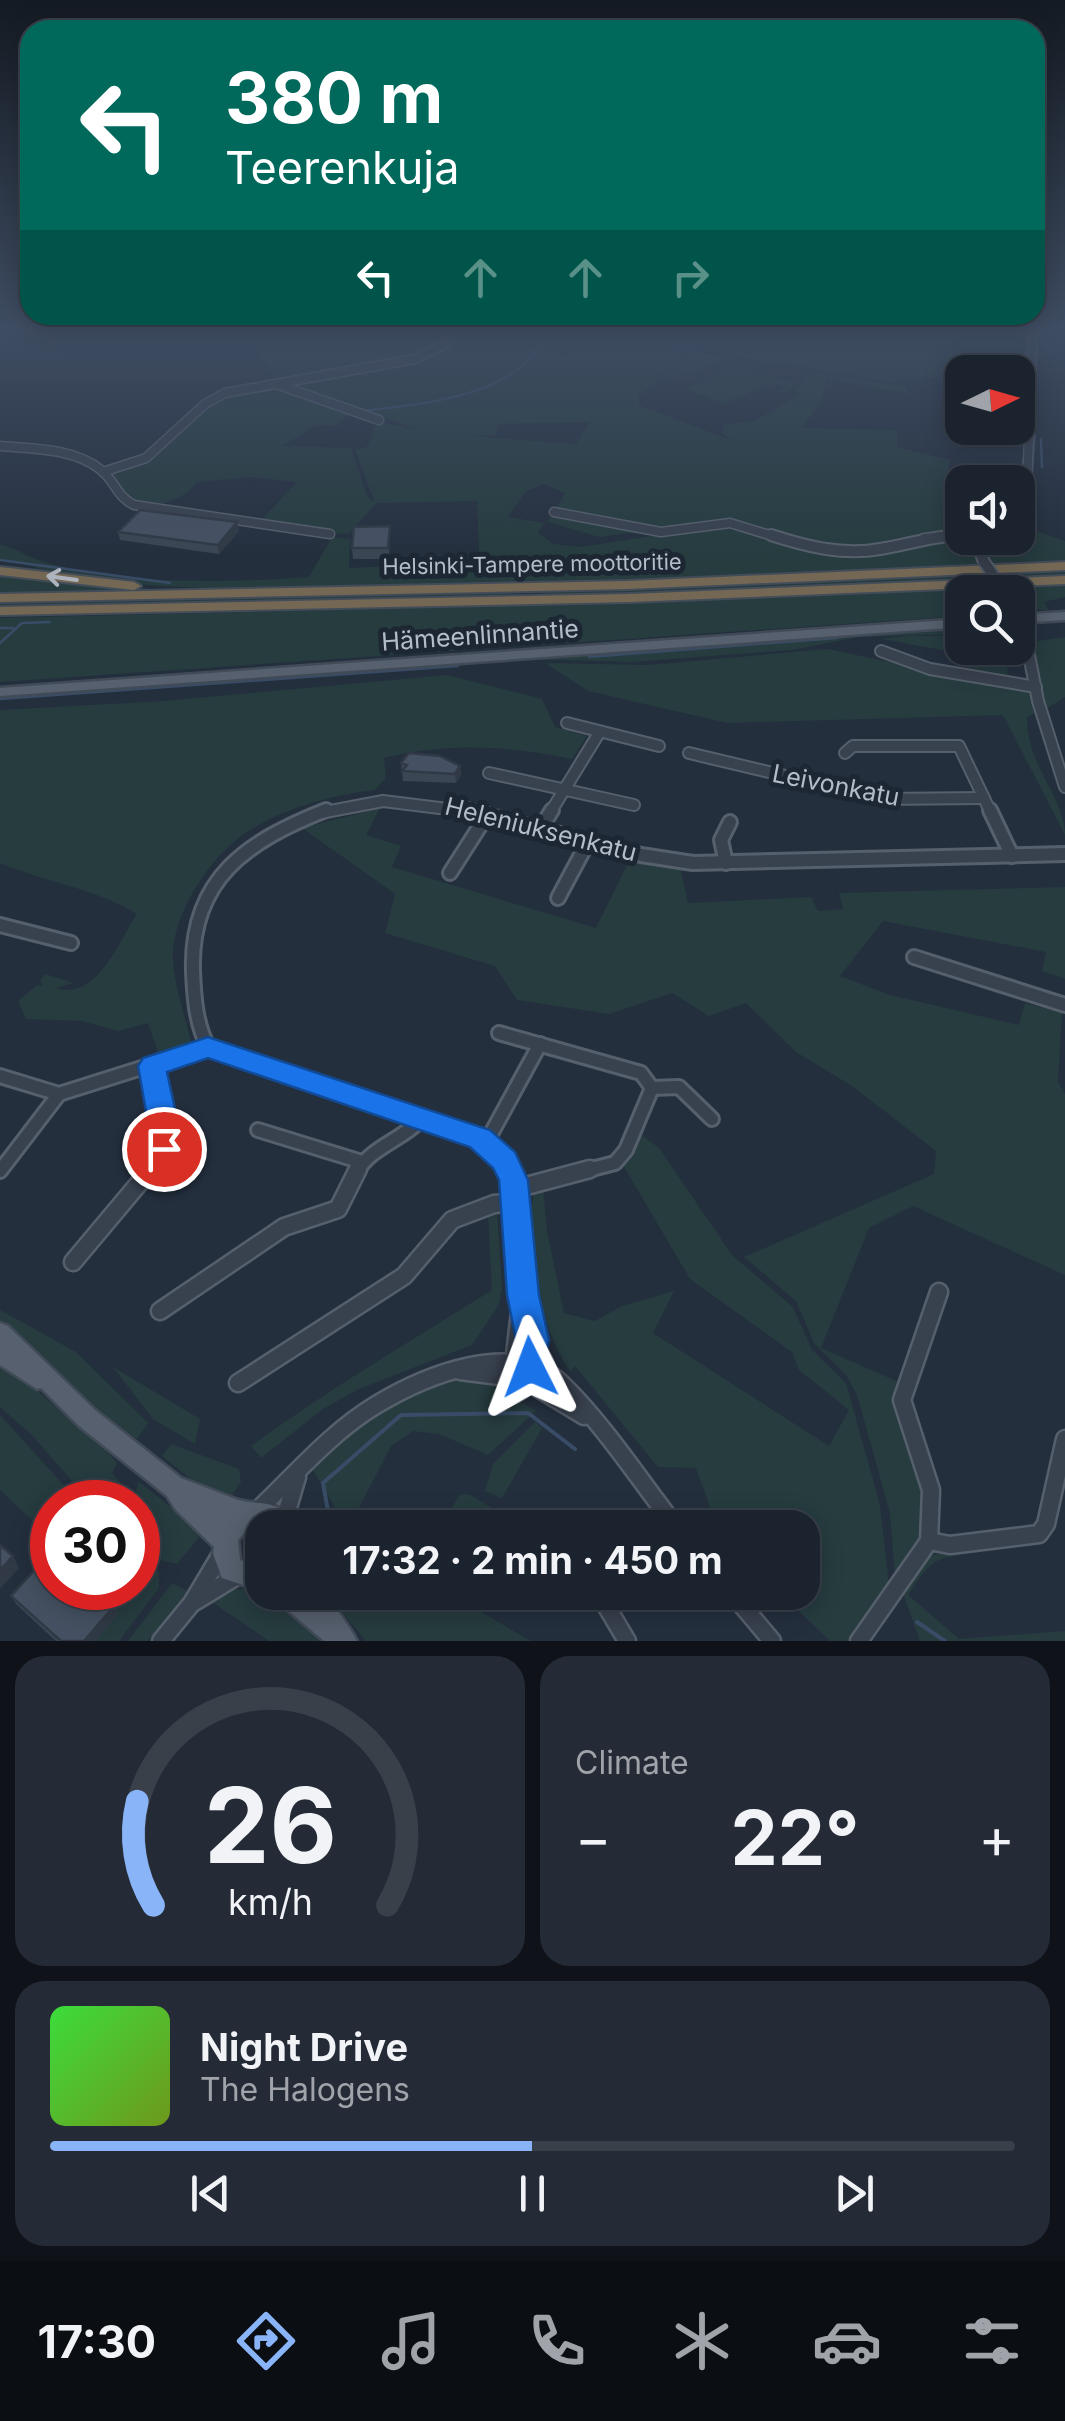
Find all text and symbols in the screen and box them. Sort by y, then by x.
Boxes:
text: 380 m [225,55,443,140]
icon: left [60,60,190,190]
text: Teerenkuja [225,140,460,195]
icon: left [348,250,403,305]
icon: ahead [453,250,508,305]
icon: ahead [558,250,613,305]
icon: right [663,250,718,305]
north arrow [945,355,1035,445]
map controls [945,355,1035,665]
button: sound [945,465,1035,555]
street label: Helsinki-Tampere moottoritie [382,548,682,580]
one-way arrow [47,569,79,587]
button: search [945,575,1035,665]
street label: Hämeenlinnantie [380,613,580,657]
street label: Leivonkatu [770,758,902,812]
street label: Heleniuksenkatu [442,791,640,867]
pin [122,1107,207,1192]
icon: arrive [137,1122,192,1177]
position arrow [478,1315,582,1419]
speed limit sign: 30 [30,1480,160,1610]
text: 17:32 · 2 min · 450 m [342,1537,723,1583]
text: Climate [575,1743,689,1782]
text: 26 [203,1762,337,1888]
text: 22° [731,1792,859,1883]
text: − [575,1805,611,1871]
text: + [979,1805,1015,1871]
text: km/h [228,1880,312,1924]
text: Night Drive [200,2024,408,2070]
text: The Halogens [200,2070,410,2109]
icon: previous [183,2166,238,2221]
icon: pause [505,2166,560,2221]
icon: next [827,2166,882,2221]
icon: directions [231,2306,301,2376]
icon: music [376,2306,446,2376]
icon: phone [522,2306,592,2376]
icon: climate [667,2306,737,2376]
icon: car [812,2306,882,2376]
icon: filters [957,2306,1027,2376]
text: 17:30 [38,2314,156,2369]

